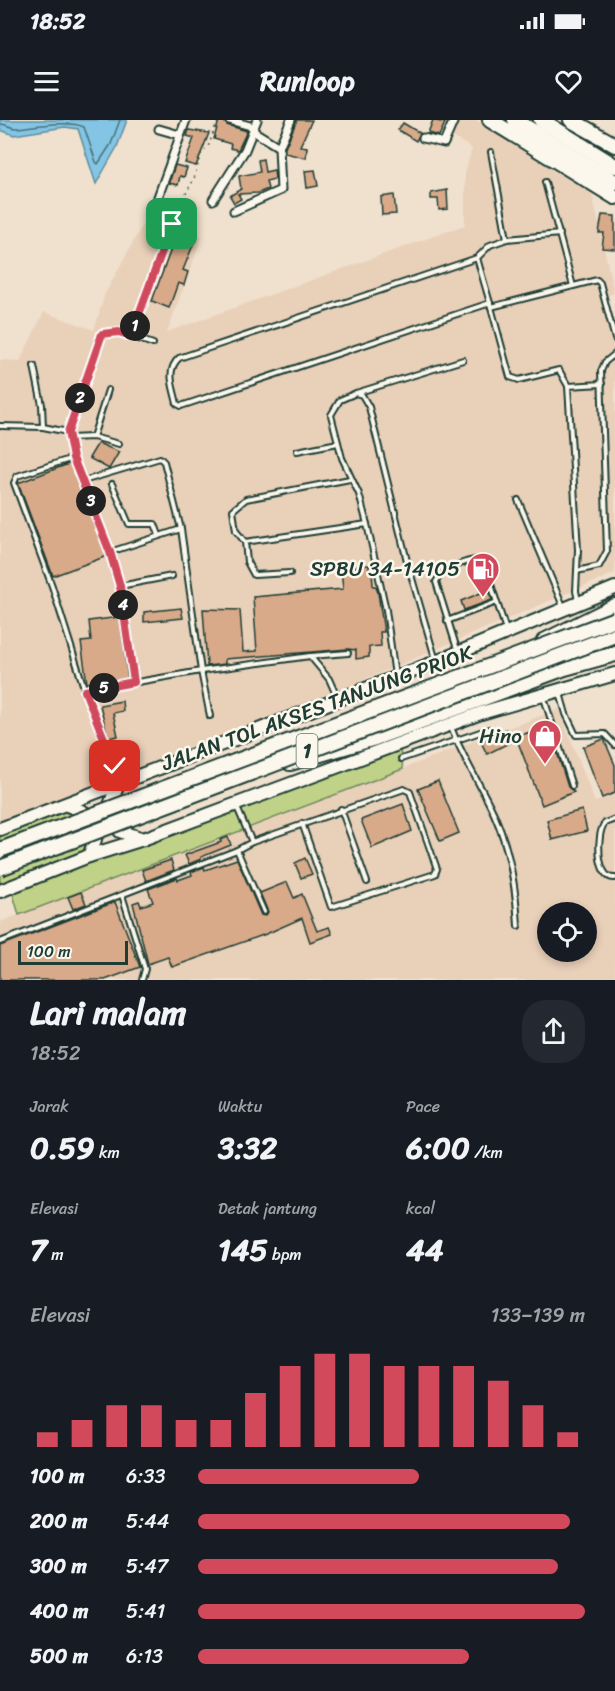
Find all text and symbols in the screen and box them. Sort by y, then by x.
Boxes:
text: 18:52 [30,2,85,41]
text: Runloop [260,57,355,105]
icon: menu [30,65,63,98]
icon: heart [552,65,585,98]
pin [146,198,197,249]
icon: arrive [155,207,188,240]
pin: 1 [120,311,150,341]
text: 1 [132,311,138,340]
pin: 2 [65,383,95,413]
text: 2 [75,383,85,412]
pin: 3 [76,486,106,516]
text: 3 [87,486,95,515]
place label: SPBU 34-14105 [310,550,460,588]
fuel station icon: SPBU 34-14105 [465,551,501,598]
pin: 4 [108,590,138,620]
text: 4 [118,590,128,619]
street label: JALAN TOL AKSES TANJUNG PRIOK [155,634,479,782]
pin: 5 [89,673,119,703]
text: 5 [99,673,109,702]
place label: Hino [479,717,522,755]
shop icon: Hino [527,718,563,765]
road number: 1 [296,734,318,768]
pin [89,740,140,791]
icon: check [98,749,131,782]
map controls [537,902,597,962]
button: locate [537,902,597,962]
text: 100 m [27,937,71,966]
scale bar [18,938,128,965]
text: Lari malam [30,984,186,1042]
button: share [522,1000,585,1063]
text: 18:52 [30,1036,80,1071]
text: Jarak [30,1092,69,1121]
text: Waktu [218,1092,262,1121]
text: Pace [406,1092,440,1121]
text: 0.59 [30,1121,95,1175]
text: 3:32 [218,1121,277,1175]
text: 6:00 [406,1121,470,1175]
text: km [95,1138,120,1167]
text: /km [470,1138,503,1167]
text: Elevasi [30,1194,78,1223]
text: Detak jantung [218,1194,317,1223]
text: kcal [406,1194,435,1223]
text: 7 [30,1223,47,1277]
text: 145 [218,1223,268,1277]
text: 44 [406,1223,444,1277]
text: m [47,1240,64,1269]
text: bpm [268,1240,302,1269]
text: Elevasi [30,1298,90,1333]
text: 133–139 m [491,1298,585,1333]
text: 100 m [30,1459,84,1494]
text: 6:33 [126,1459,165,1494]
text: 200 m [30,1504,87,1539]
text: 5:44 [126,1504,169,1539]
text: 300 m [30,1549,87,1584]
text: 5:47 [126,1549,168,1584]
text: 400 m [30,1594,88,1629]
text: 5:41 [126,1594,165,1629]
text: 500 m [30,1639,88,1674]
text: 6:13 [126,1639,163,1674]

